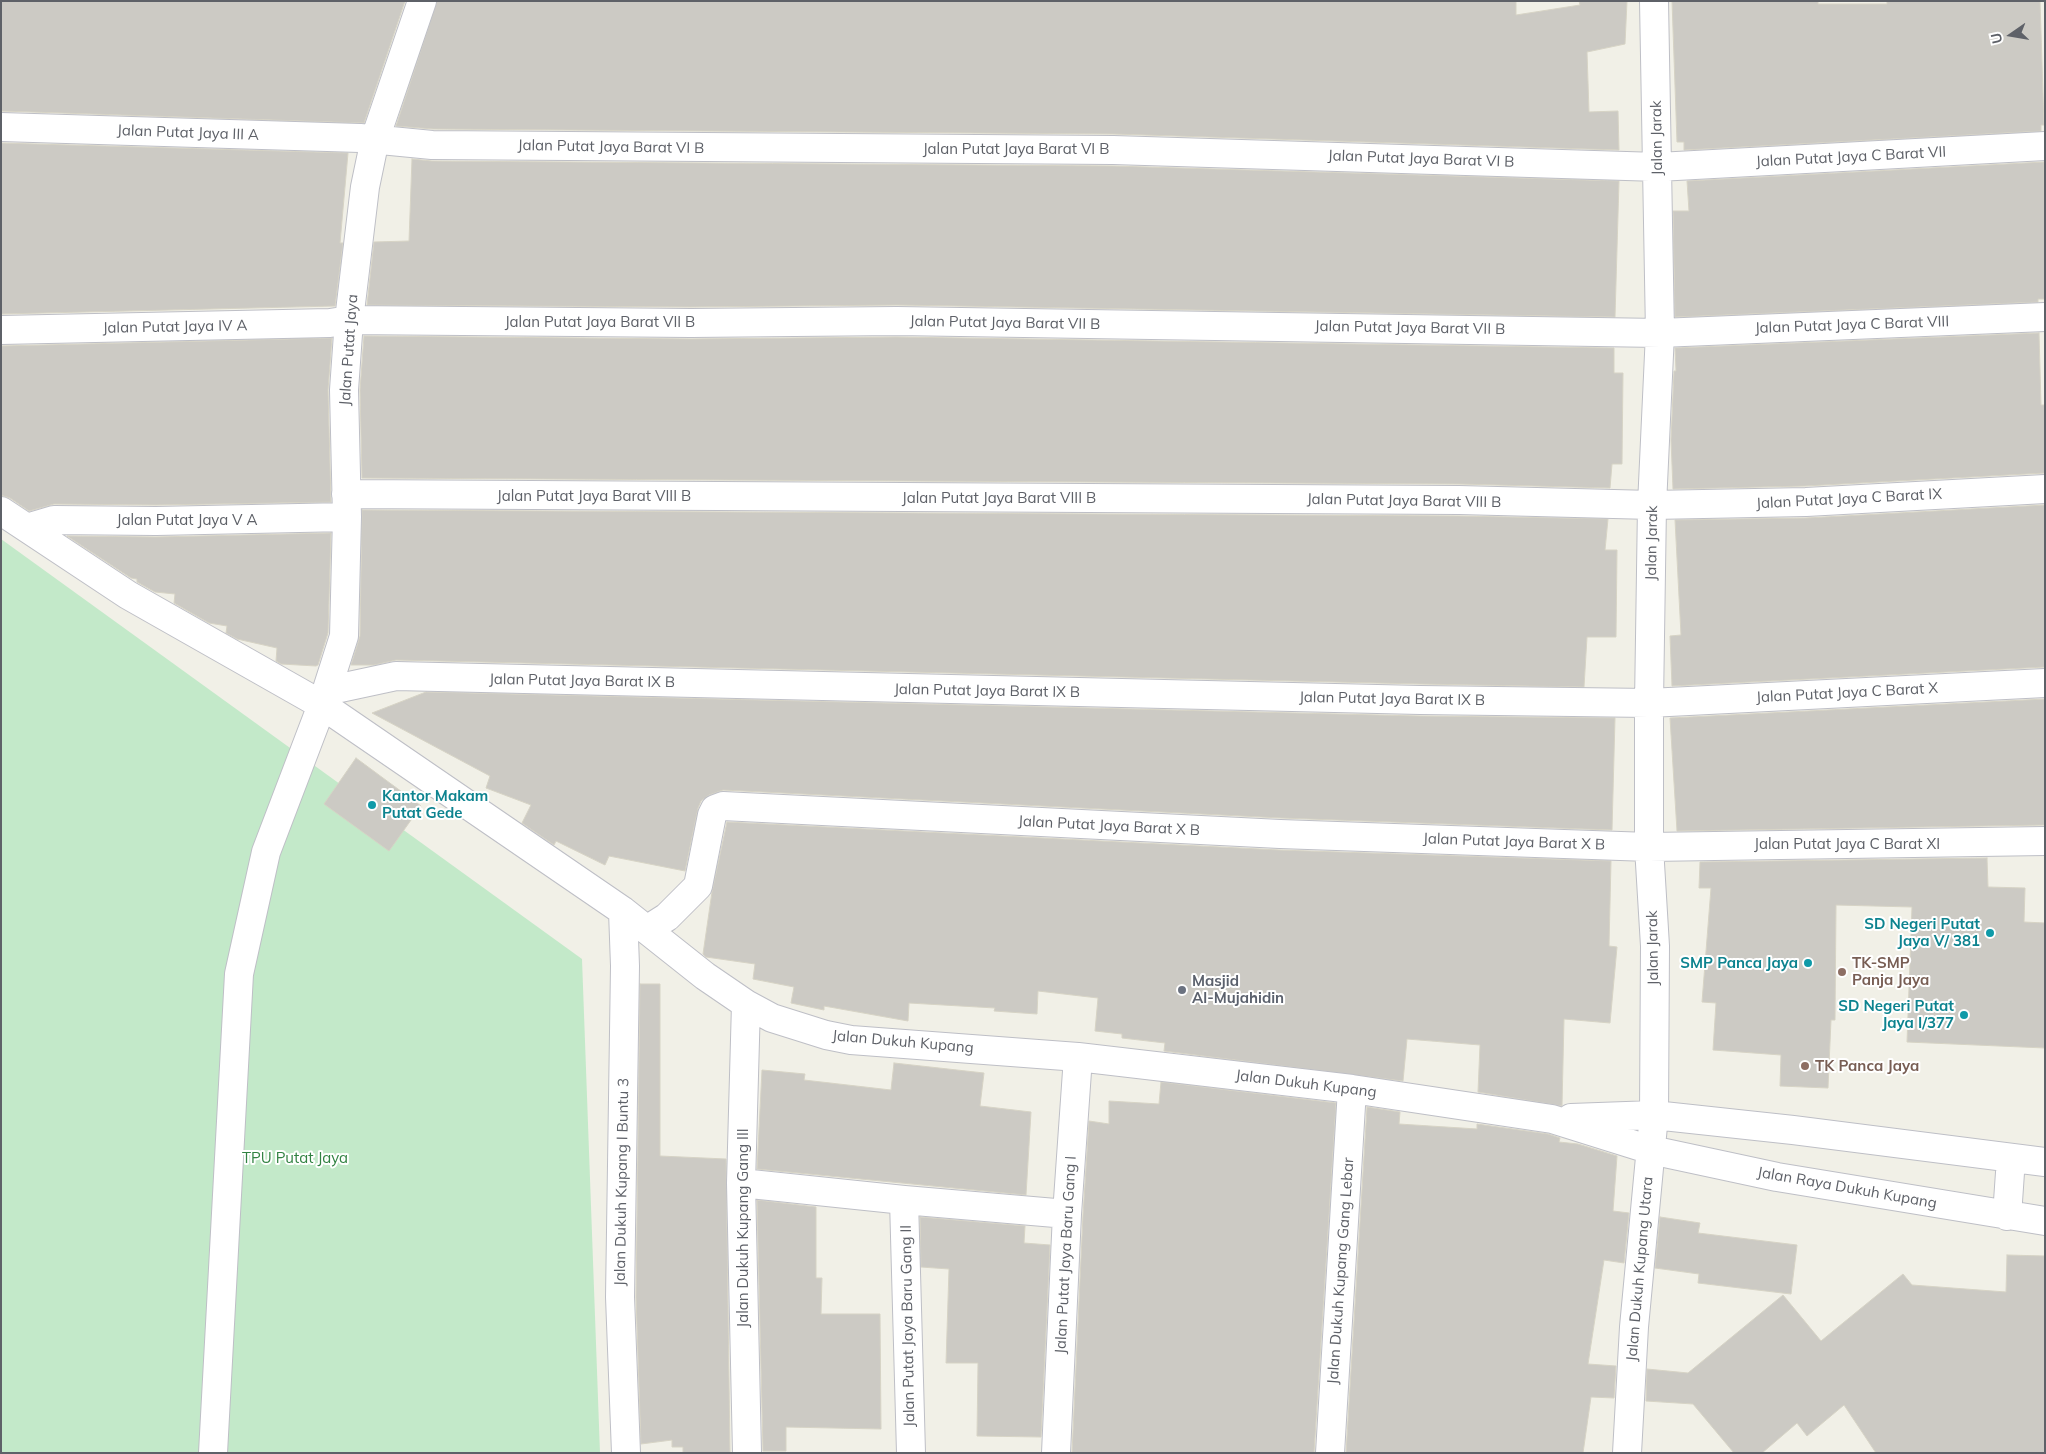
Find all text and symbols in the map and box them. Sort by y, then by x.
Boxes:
north arrow [1986,10,2036,60]
text: U [1986,31,2006,45]
street label: Jalan Jarak [1647,100,1667,176]
street label: Jalan Putat Jaya III A [117,122,259,144]
street label: Jalan Putat Jaya Barat VI B [517,136,705,158]
street label: Jalan Putat Jaya Barat VI B [923,140,1109,158]
street label: Jalan Putat Jaya C Barat VII [1755,143,1947,171]
street label: Jalan Putat Jaya Barat VI B [1327,147,1515,171]
street label: Jalan Putat Jaya [336,294,362,406]
street label: Jalan Putat Jaya Barat VII B [910,312,1100,334]
street label: Jalan Putat Jaya Barat VII B [505,313,695,331]
street label: Jalan Putat Jaya C Barat VIII [1754,313,1950,337]
street label: Jalan Putat Jaya IV A [102,317,248,337]
street label: Jalan Putat Jaya Barat VII B [1315,317,1505,339]
street label: Jalan Putat Jaya C Barat IX [1756,485,1942,513]
street label: Jalan Putat Jaya Barat VIII B [497,487,691,505]
street label: Jalan Putat Jaya Barat VIII B [902,489,1096,507]
street label: Jalan Putat Jaya Barat VIII B [1307,490,1501,512]
street label: Jalan Jarak [1642,505,1662,581]
street label: Jalan Putat Jaya V A [117,511,257,529]
street label: Jalan Putat Jaya Barat IX B [489,670,675,692]
street label: Jalan Putat Jaya C Barat X [1756,679,1938,707]
street label: Jalan Putat Jaya Barat IX B [894,680,1080,702]
street label: Jalan Putat Jaya Barat IX B [1299,688,1485,710]
place label: Kantor Makam Putat Gede [382,787,488,822]
marker: Kantor Makam Putat Gede [366,799,378,811]
street label: Jalan Putat Jaya Barat X B [1018,812,1200,840]
street label: Jalan Putat Jaya Barat X B [1423,830,1605,854]
street label: Jalan Putat Jaya C Barat XI [1754,835,1940,853]
street label: Jalan Jarak [1643,910,1663,986]
place label: SD Negeri Putat Jaya V/ 381 [1864,915,1980,950]
marker: SD Negeri Putat Jaya V/ 381 [1984,927,1996,939]
place label: SMP Panca Jaya [1680,954,1798,972]
place label: TK-SMP Panja Jaya [1852,954,1929,989]
marker: SMP Panca Jaya [1802,957,1814,969]
marker: TK-SMP Panja Jaya [1836,966,1848,978]
place label: Masjid Al-Mujahidin [1192,972,1284,1007]
marker: Masjid Al-Mujahidin [1176,984,1188,996]
place label: SD Negeri Putat Jaya I/377 [1838,997,1954,1032]
marker: SD Negeri Putat Jaya I/377 [1958,1009,1970,1021]
street label: Jalan Dukuh Kupang [831,1027,975,1057]
place label: TK Panca Jaya [1815,1057,1919,1075]
marker: TK Panca Jaya [1799,1060,1811,1072]
street label: Jalan Dukuh Kupang [1234,1066,1378,1102]
street label: Jalan Dukuh Kupang I Buntu 3 [611,1078,633,1286]
street label: Jalan Dukuh Kupang Gang III [734,1128,752,1328]
park label: TPU Putat Jaya [242,1149,348,1167]
street label: Jalan Putat Jaya Baru Gang I [1052,1155,1080,1355]
street label: Jalan Dukuh Kupang Gang Lebar [1324,1157,1358,1385]
street label: Jalan Raya Dukuh Kupang [1756,1163,1938,1213]
street label: Jalan Dukuh Kupang Utara [1623,1176,1657,1362]
street label: Jalan Putat Jaya Baru Gang II [897,1225,919,1427]

